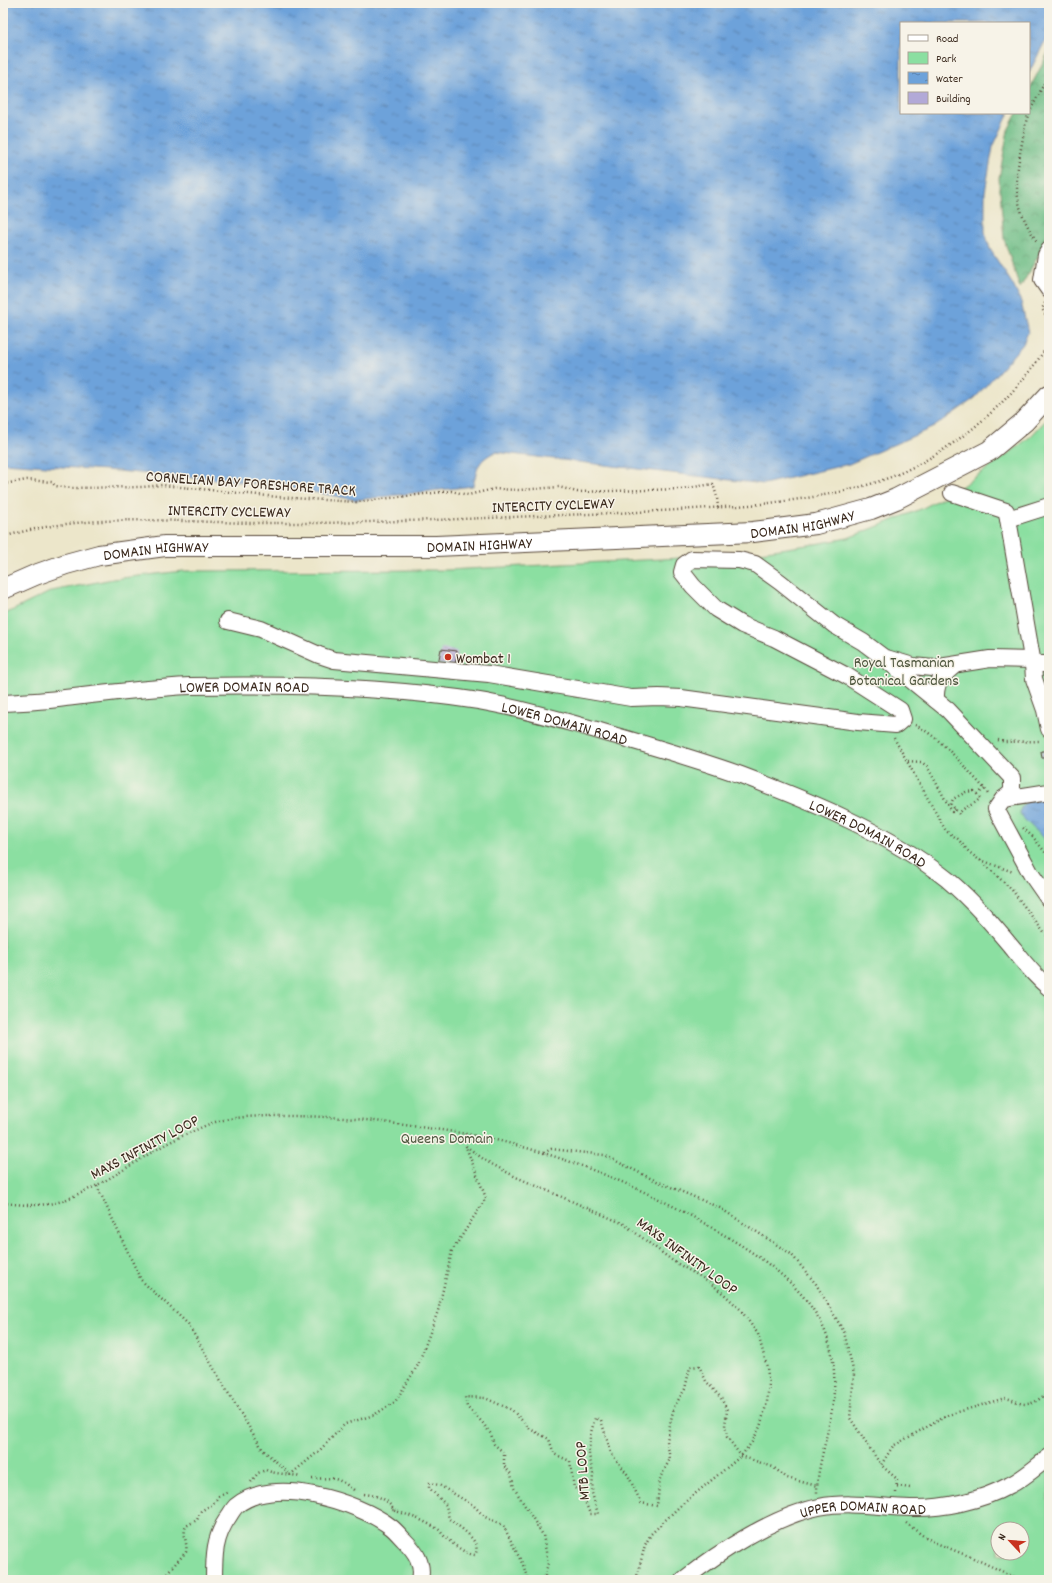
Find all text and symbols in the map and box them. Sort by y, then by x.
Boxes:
legend [900,22,1030,114]
text: Road [936,31,958,48]
text: Park [936,51,957,68]
text: Water [936,71,963,88]
text: Building [936,91,971,108]
street label: CORNELIAN BAY FORESHORE TRACK [145,466,357,503]
street label: INTERCITY CYCLEWAY [492,493,616,520]
street label: INTERCITY CYCLEWAY [168,500,291,525]
street label: DOMAIN HIGHWAY [749,505,859,546]
street label: DOMAIN HIGHWAY [427,533,534,560]
street label: DOMAIN HIGHWAY [102,537,209,568]
place label: Wombat 1 [456,648,511,671]
marker: Wombat 1 [443,652,453,662]
park label: Royal Tasmanian Botanical Gardens [849,652,959,693]
street label: LOWER DOMAIN ROAD [179,676,309,701]
street label: LOWER DOMAIN ROAD [499,697,630,753]
street label: LOWER DOMAIN ROAD [805,794,930,875]
street label: MAXS INFINITY LOOP [87,1110,204,1187]
park label: Queens Domain [401,1128,493,1151]
street label: MAXS INFINITY LOOP [631,1212,742,1302]
street label: MTB LOOP [570,1440,597,1501]
street label: UPPER DOMAIN ROAD [797,1495,926,1526]
north arrow [990,1521,1030,1561]
text: N [994,1531,1011,1543]

